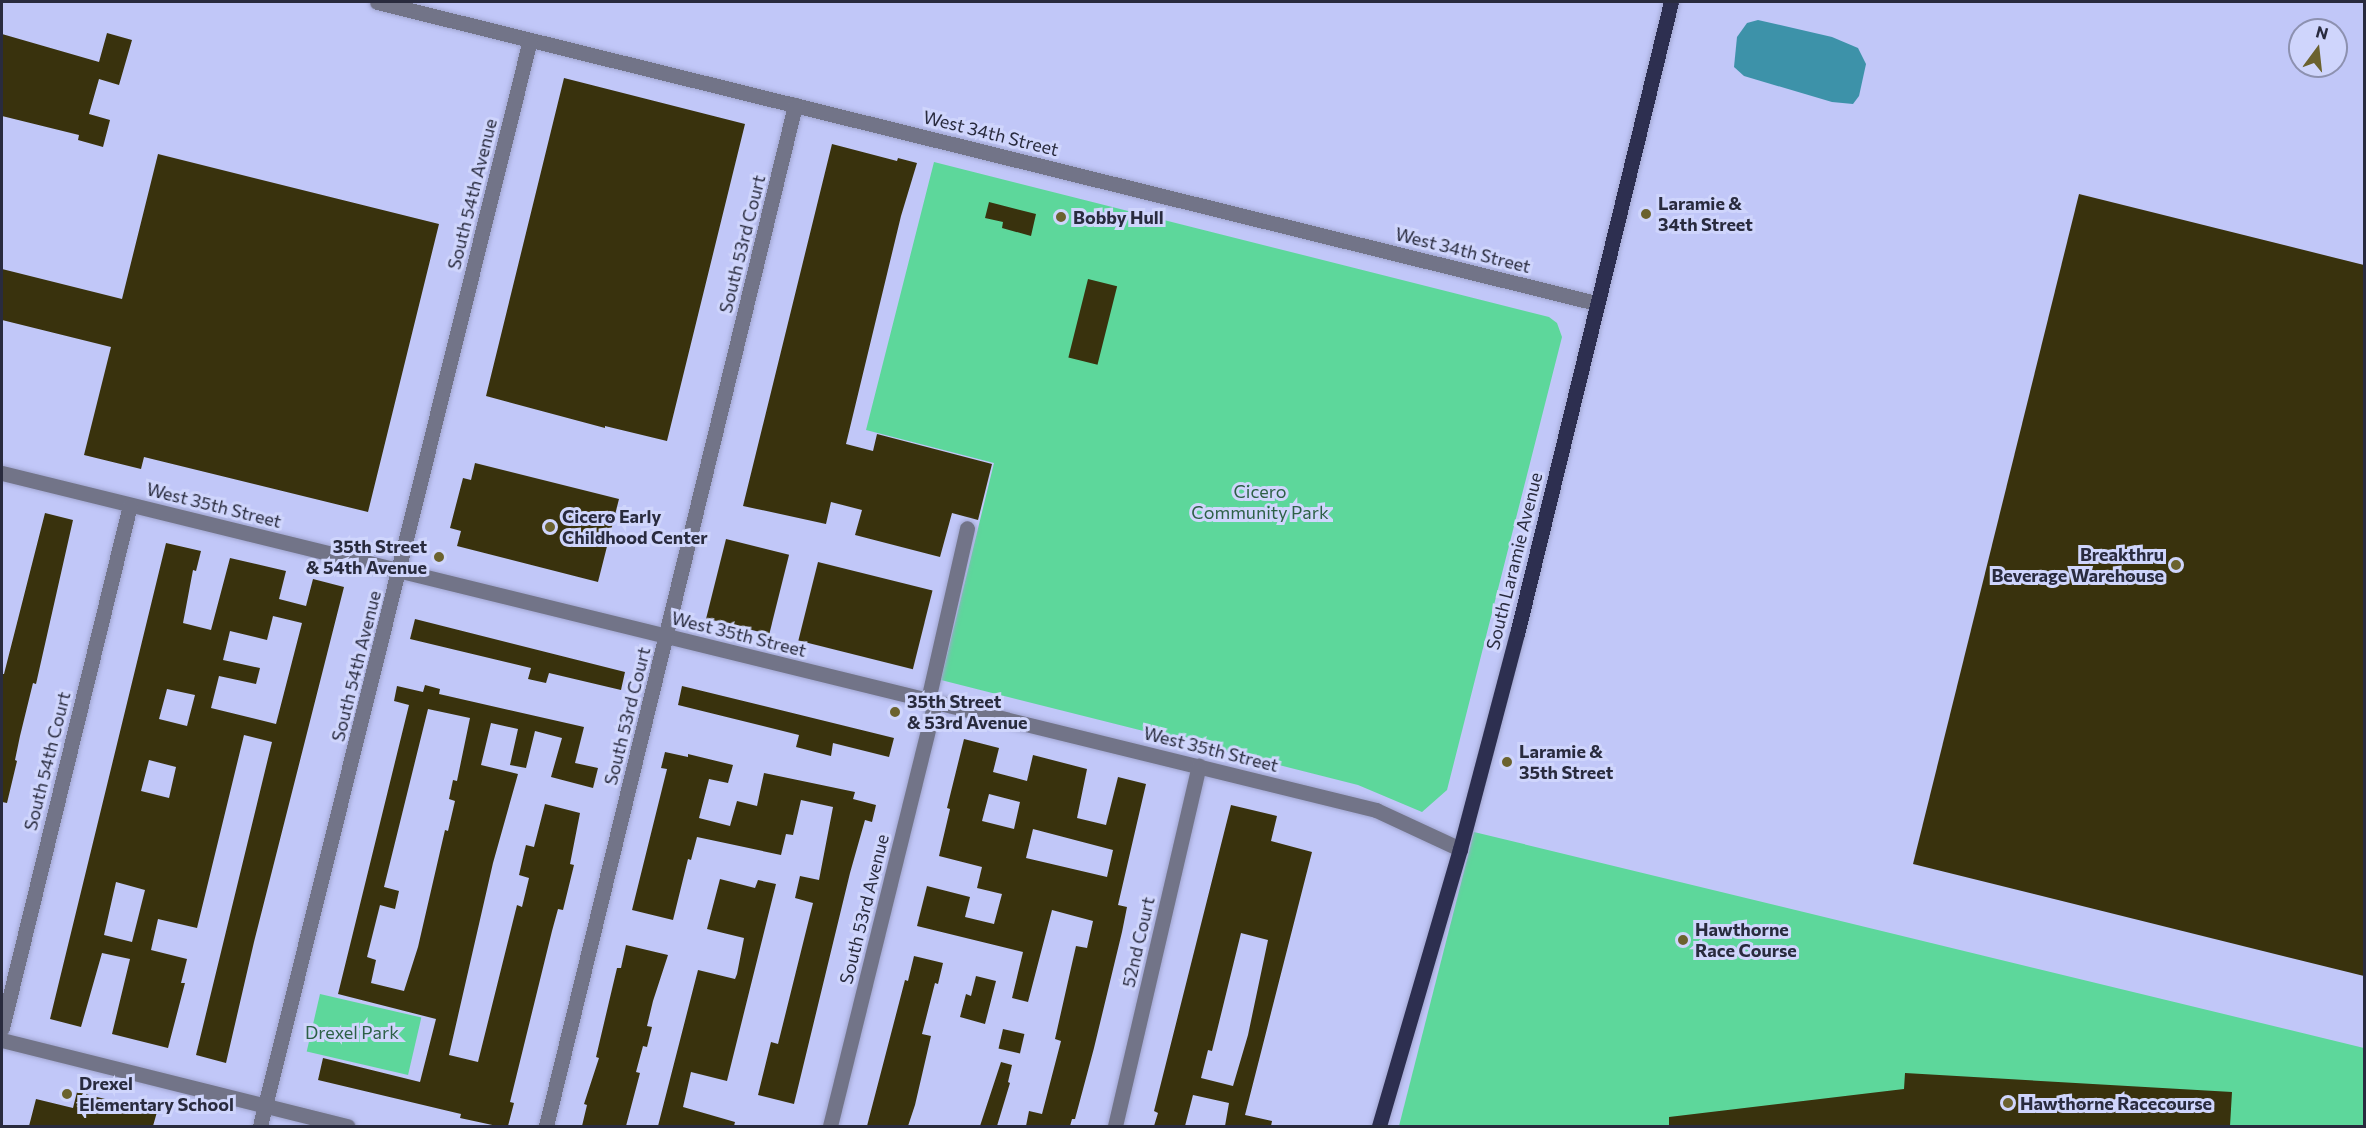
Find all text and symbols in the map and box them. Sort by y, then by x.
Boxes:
north arrow [2288,18,2348,78]
text: N [2314,21,2331,43]
street label: West 34th Street [921,106,1061,160]
street label: South 54th Avenue [443,116,501,272]
street label: South 53rd Court [714,173,770,315]
place label: Laramie & 34th Street [1658,193,1753,236]
place label: Bobby Hull [1073,206,1164,228]
marker: Laramie & 34th Street [1639,207,1653,221]
marker: Bobby Hull [1054,210,1068,224]
street label: West 34th Street [1393,223,1533,277]
street label: South Laramie Avenue [1482,470,1546,652]
street label: West 35th Street [144,478,284,532]
park label: Cicero Community Park [1191,481,1329,524]
place label: Cicero Early Childhood Center [562,506,708,548]
marker: Cicero Early Childhood Center [543,520,557,534]
place label: 35th Street & 54th Avenue [306,536,427,578]
place label: Breakthru Beverage Warehouse [1991,544,2164,586]
marker: 35th Street & 54th Avenue [432,550,446,564]
marker: Breakthru Beverage Warehouse [2169,558,2183,572]
street label: South 54th Avenue [327,588,385,744]
street label: West 35th Street [669,607,809,661]
street label: South 53rd Court [599,645,655,787]
street label: South 54th Court [19,689,75,833]
place label: 35th Street & 53rd Avenue [907,691,1027,734]
marker: 35th Street & 53rd Avenue [888,705,902,719]
street label: West 35th Street [1141,722,1281,776]
place label: Laramie & 35th Street [1519,741,1613,783]
marker: Laramie & 35th Street [1500,755,1514,769]
street label: South 53rd Avenue [835,832,893,986]
street label: 52nd Court [1117,895,1159,989]
place label: Hawthorne Race Course [1695,919,1797,962]
marker: Hawthorne Race Course [1676,933,1690,947]
park label: Drexel Park [305,1021,399,1043]
place label: Drexel Elementary School [79,1073,234,1116]
marker: Drexel Elementary School [60,1087,74,1101]
place label: Hawthorne Racecourse [2020,1092,2212,1114]
marker: Hawthorne Racecourse [2001,1096,2015,1110]

